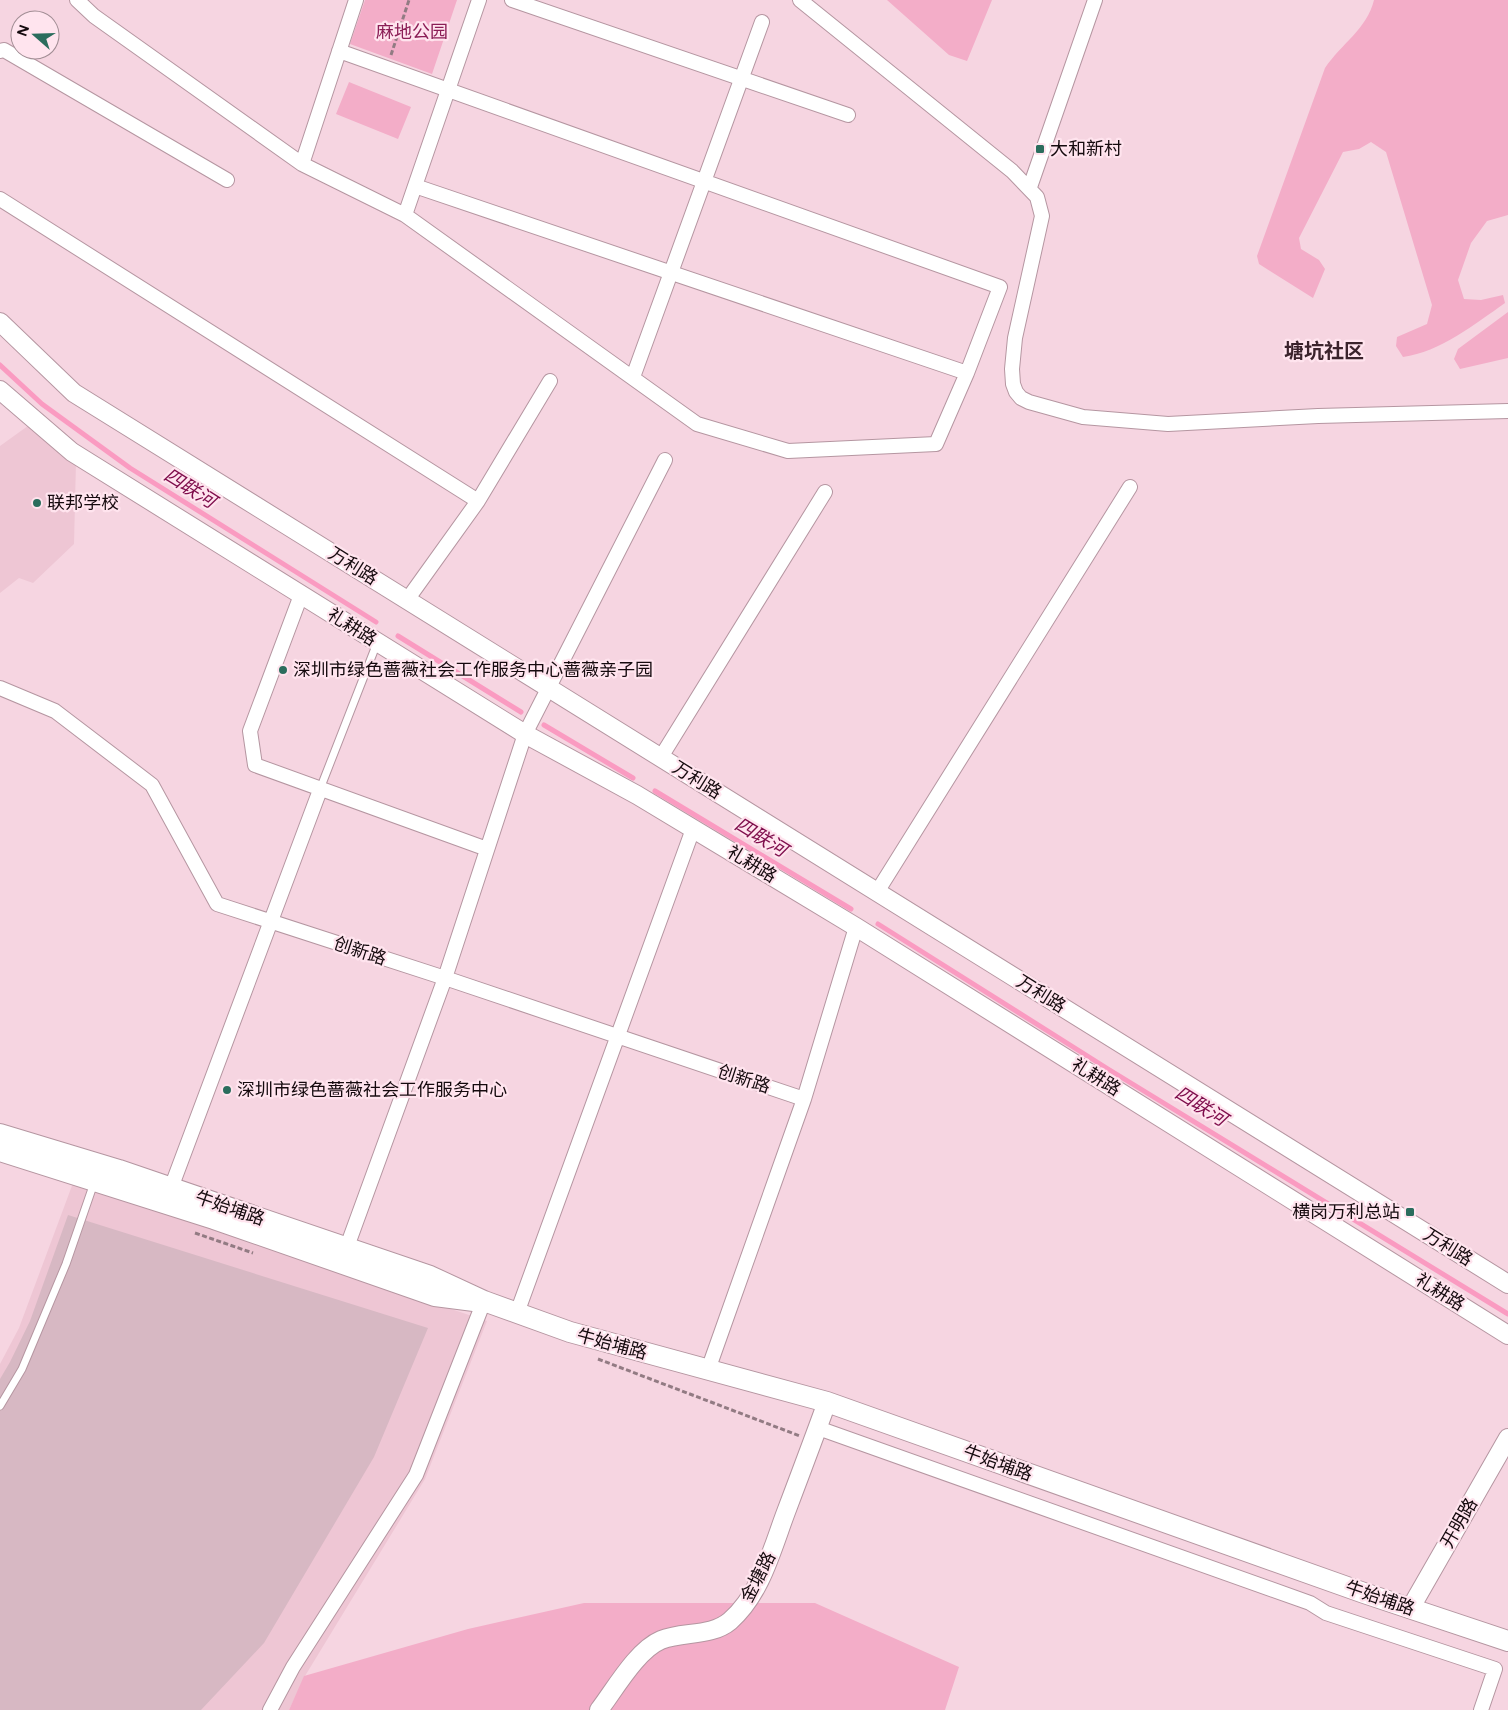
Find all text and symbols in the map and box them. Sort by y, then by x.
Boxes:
north arrow [10,10,60,60]
park label: 麻地公园 [376,21,448,43]
text: N [13,23,33,39]
place label: 大和新村 [1050,138,1122,160]
marker: 大和新村 [1034,143,1046,155]
district label: 塘坑社区 [1284,339,1364,363]
water label: 四联河 [160,463,224,515]
place label: 联邦学校 [47,492,119,514]
marker: 联邦学校 [31,497,43,509]
street label: 万利路 [324,542,382,590]
street label: 礼耕路 [323,603,381,651]
place label: 深圳市绿色蔷薇社会工作服务中心蔷薇亲子园 [293,659,653,681]
marker: 深圳市绿色蔷薇社会工作服务中心蔷薇亲子园 [277,664,289,676]
street label: 万利路 [668,756,726,804]
water label: 四联河 [731,812,795,864]
street label: 礼耕路 [723,841,781,887]
street label: 创新路 [331,932,389,970]
street label: 万利路 [1012,970,1070,1018]
street label: 礼耕路 [1067,1053,1125,1101]
street label: 创新路 [715,1060,773,1098]
place label: 深圳市绿色蔷薇社会工作服务中心 [237,1079,507,1101]
water label: 四联河 [1171,1081,1235,1133]
marker: 深圳市绿色蔷薇社会工作服务中心 [221,1084,233,1096]
street label: 牛始埔路 [192,1186,268,1230]
place label: 横岗万利总站 [1292,1201,1400,1223]
marker: 横岗万利总站 [1404,1206,1416,1218]
street label: 万利路 [1419,1223,1477,1271]
street label: 礼耕路 [1411,1268,1469,1316]
street label: 牛始埔路 [574,1324,650,1364]
street label: 牛始埔路 [960,1440,1036,1486]
street label: 开明路 [1436,1494,1482,1552]
street label: 金塘路 [736,1548,780,1606]
street label: 牛始埔路 [1342,1576,1418,1620]

